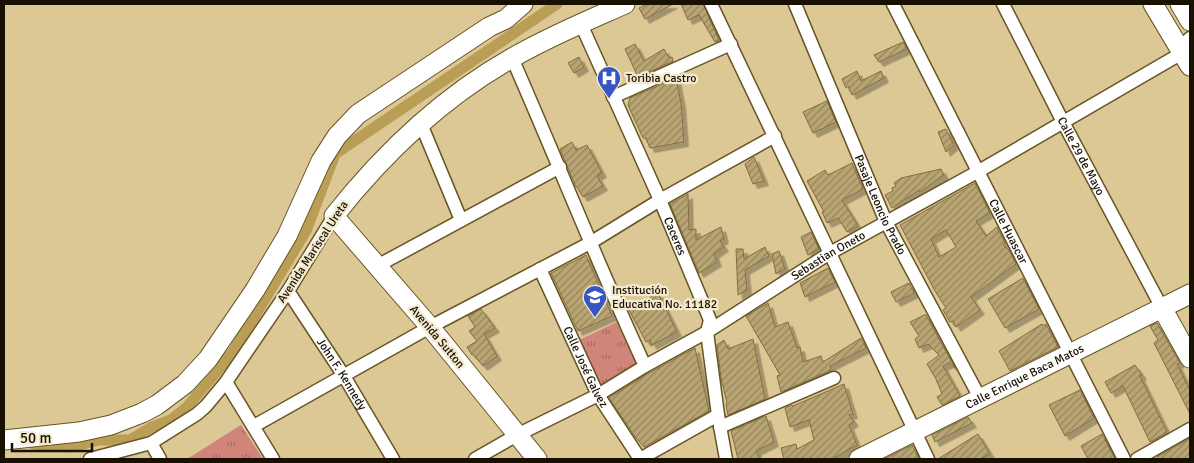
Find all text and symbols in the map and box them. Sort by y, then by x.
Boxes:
hospital icon: Toribia Castro [596,65,622,99]
place label: Toribia Castro [626,71,696,86]
street label: Calle 29 de Mayo [1054,114,1108,198]
street label: Pasaje Leoncio Prado [851,152,910,257]
street label: Calle Huascar [986,196,1031,267]
street label: Avenida Mariscal Ureta [274,198,352,306]
street label: Caceres [660,215,690,258]
street label: Sebastian Oneto [788,228,868,284]
place label: Institución Educativa No. 11182 [612,283,717,312]
school or university icon: Institución Educativa No. 11182 [582,284,608,318]
street label: Avenida Sutton [406,302,468,372]
street label: Calle José Galvez [560,324,612,410]
street label: John F. Kennedy [314,335,370,413]
street label: Calle Enrique Baca Matos [963,341,1086,412]
scale bar [12,420,92,452]
text: 50 m [20,429,51,447]

